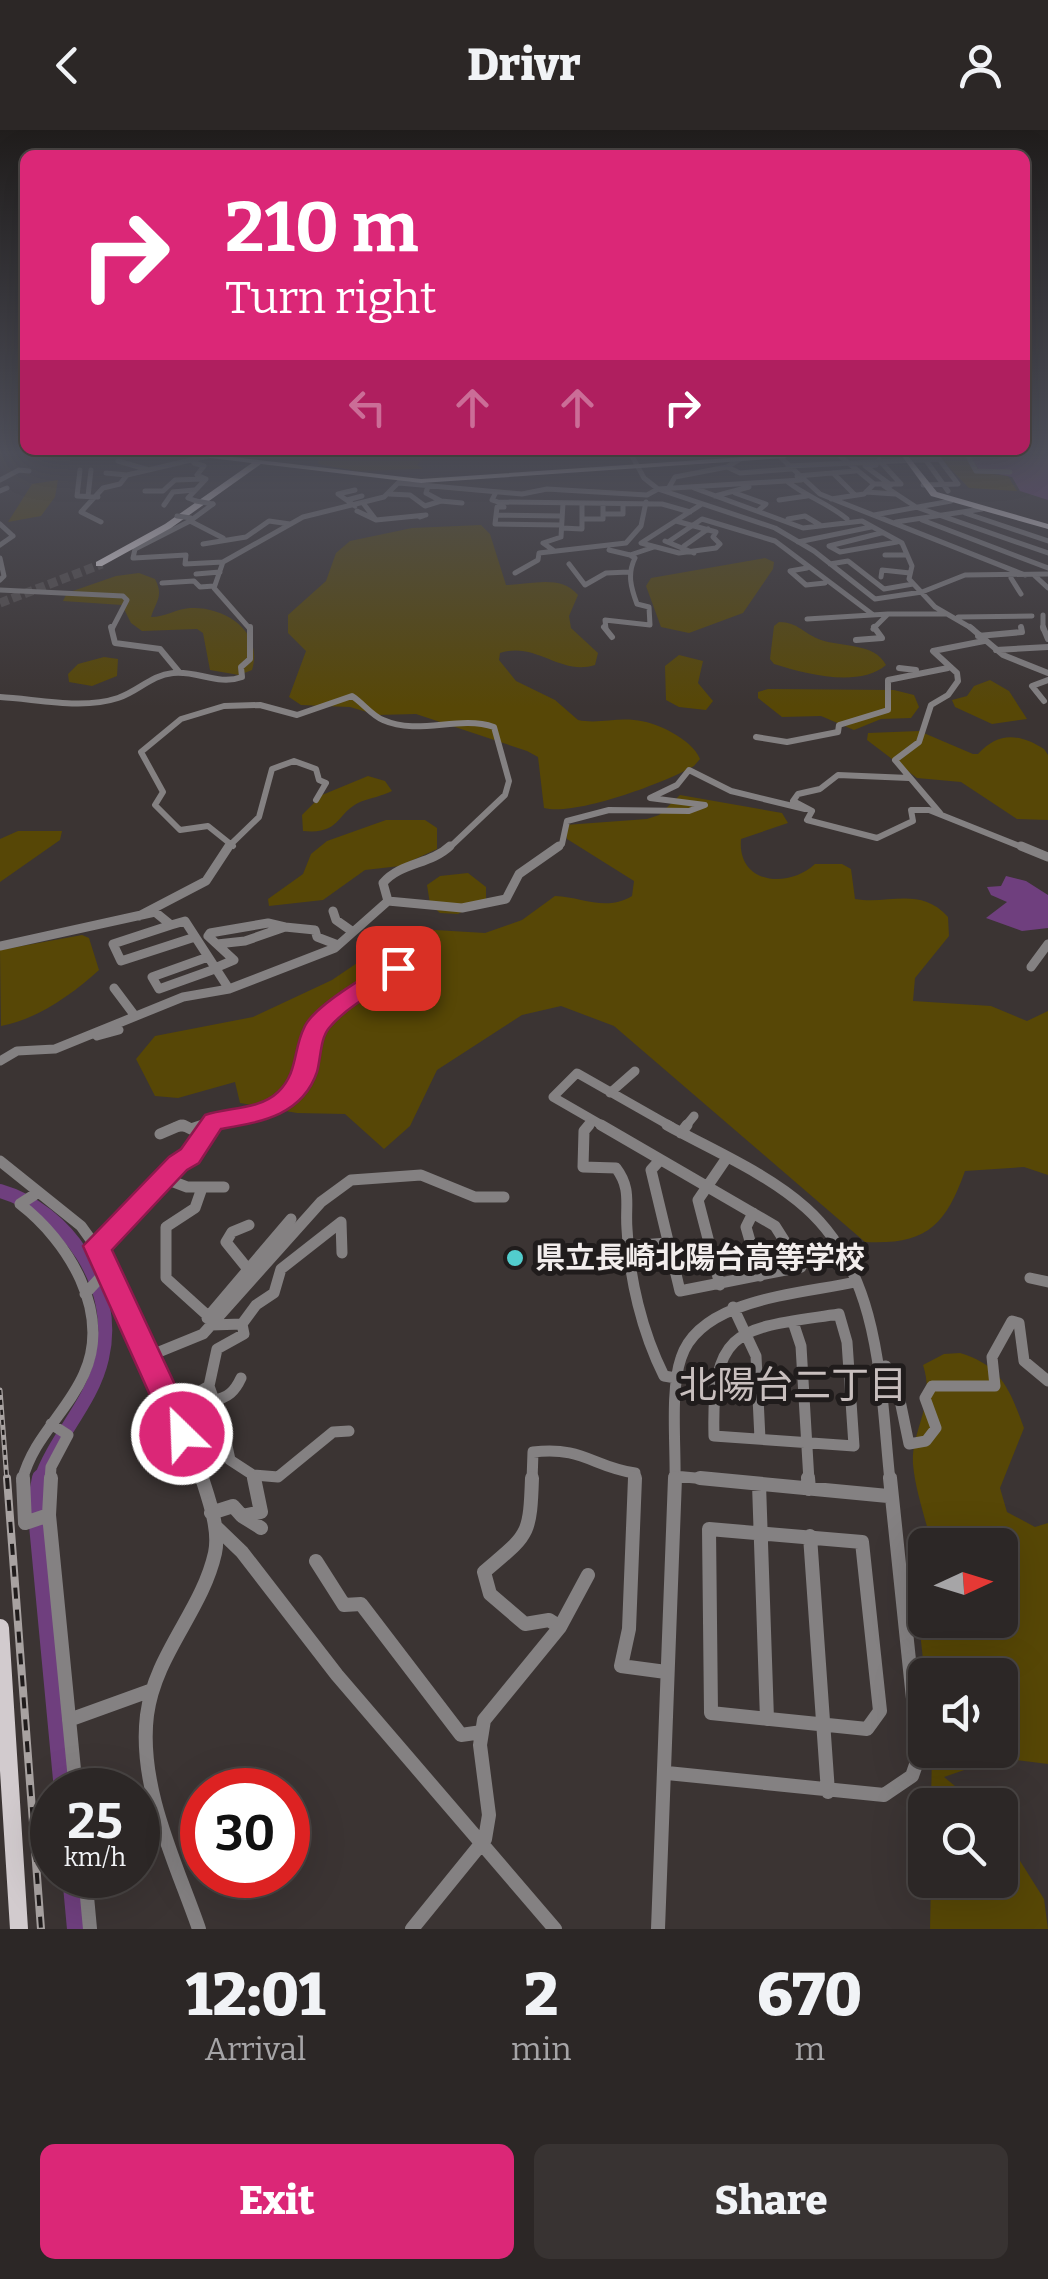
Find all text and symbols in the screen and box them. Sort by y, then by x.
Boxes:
icon: back [40,38,95,93]
text: Drivr [467,38,581,92]
icon: person [953,38,1008,93]
text: 210 m [225,186,418,270]
icon: right [60,190,190,320]
text: Turn right [225,271,437,325]
icon: left [340,380,395,435]
icon: ahead [445,380,500,435]
icon: ahead [550,380,605,435]
icon: right [655,380,710,435]
pin [356,926,441,1011]
icon: arrive [371,941,426,996]
place label: 県立長崎北陽台高等学校 [535,1240,865,1276]
marker: 県立長崎北陽台高等学校 [504,1247,526,1269]
district label: 北陽台二丁目 [679,1362,907,1408]
position arrow [130,1382,234,1486]
north arrow [908,1528,1018,1638]
map controls [908,1528,1018,1898]
button: sound [908,1658,1018,1768]
speed limit sign: 30 [180,1768,310,1898]
button: search [908,1788,1018,1898]
text: 25 [67,1791,123,1851]
text: km/h [64,1843,126,1873]
text: 12:01 [186,1959,325,2031]
text: 2 [524,1959,558,2031]
text: 670 [757,1959,862,2031]
text: Arrival [205,2030,306,2068]
text: min [511,2030,571,2068]
text: m [794,2030,825,2068]
button: Exit [40,2144,514,2259]
button: Share [534,2144,1008,2259]

